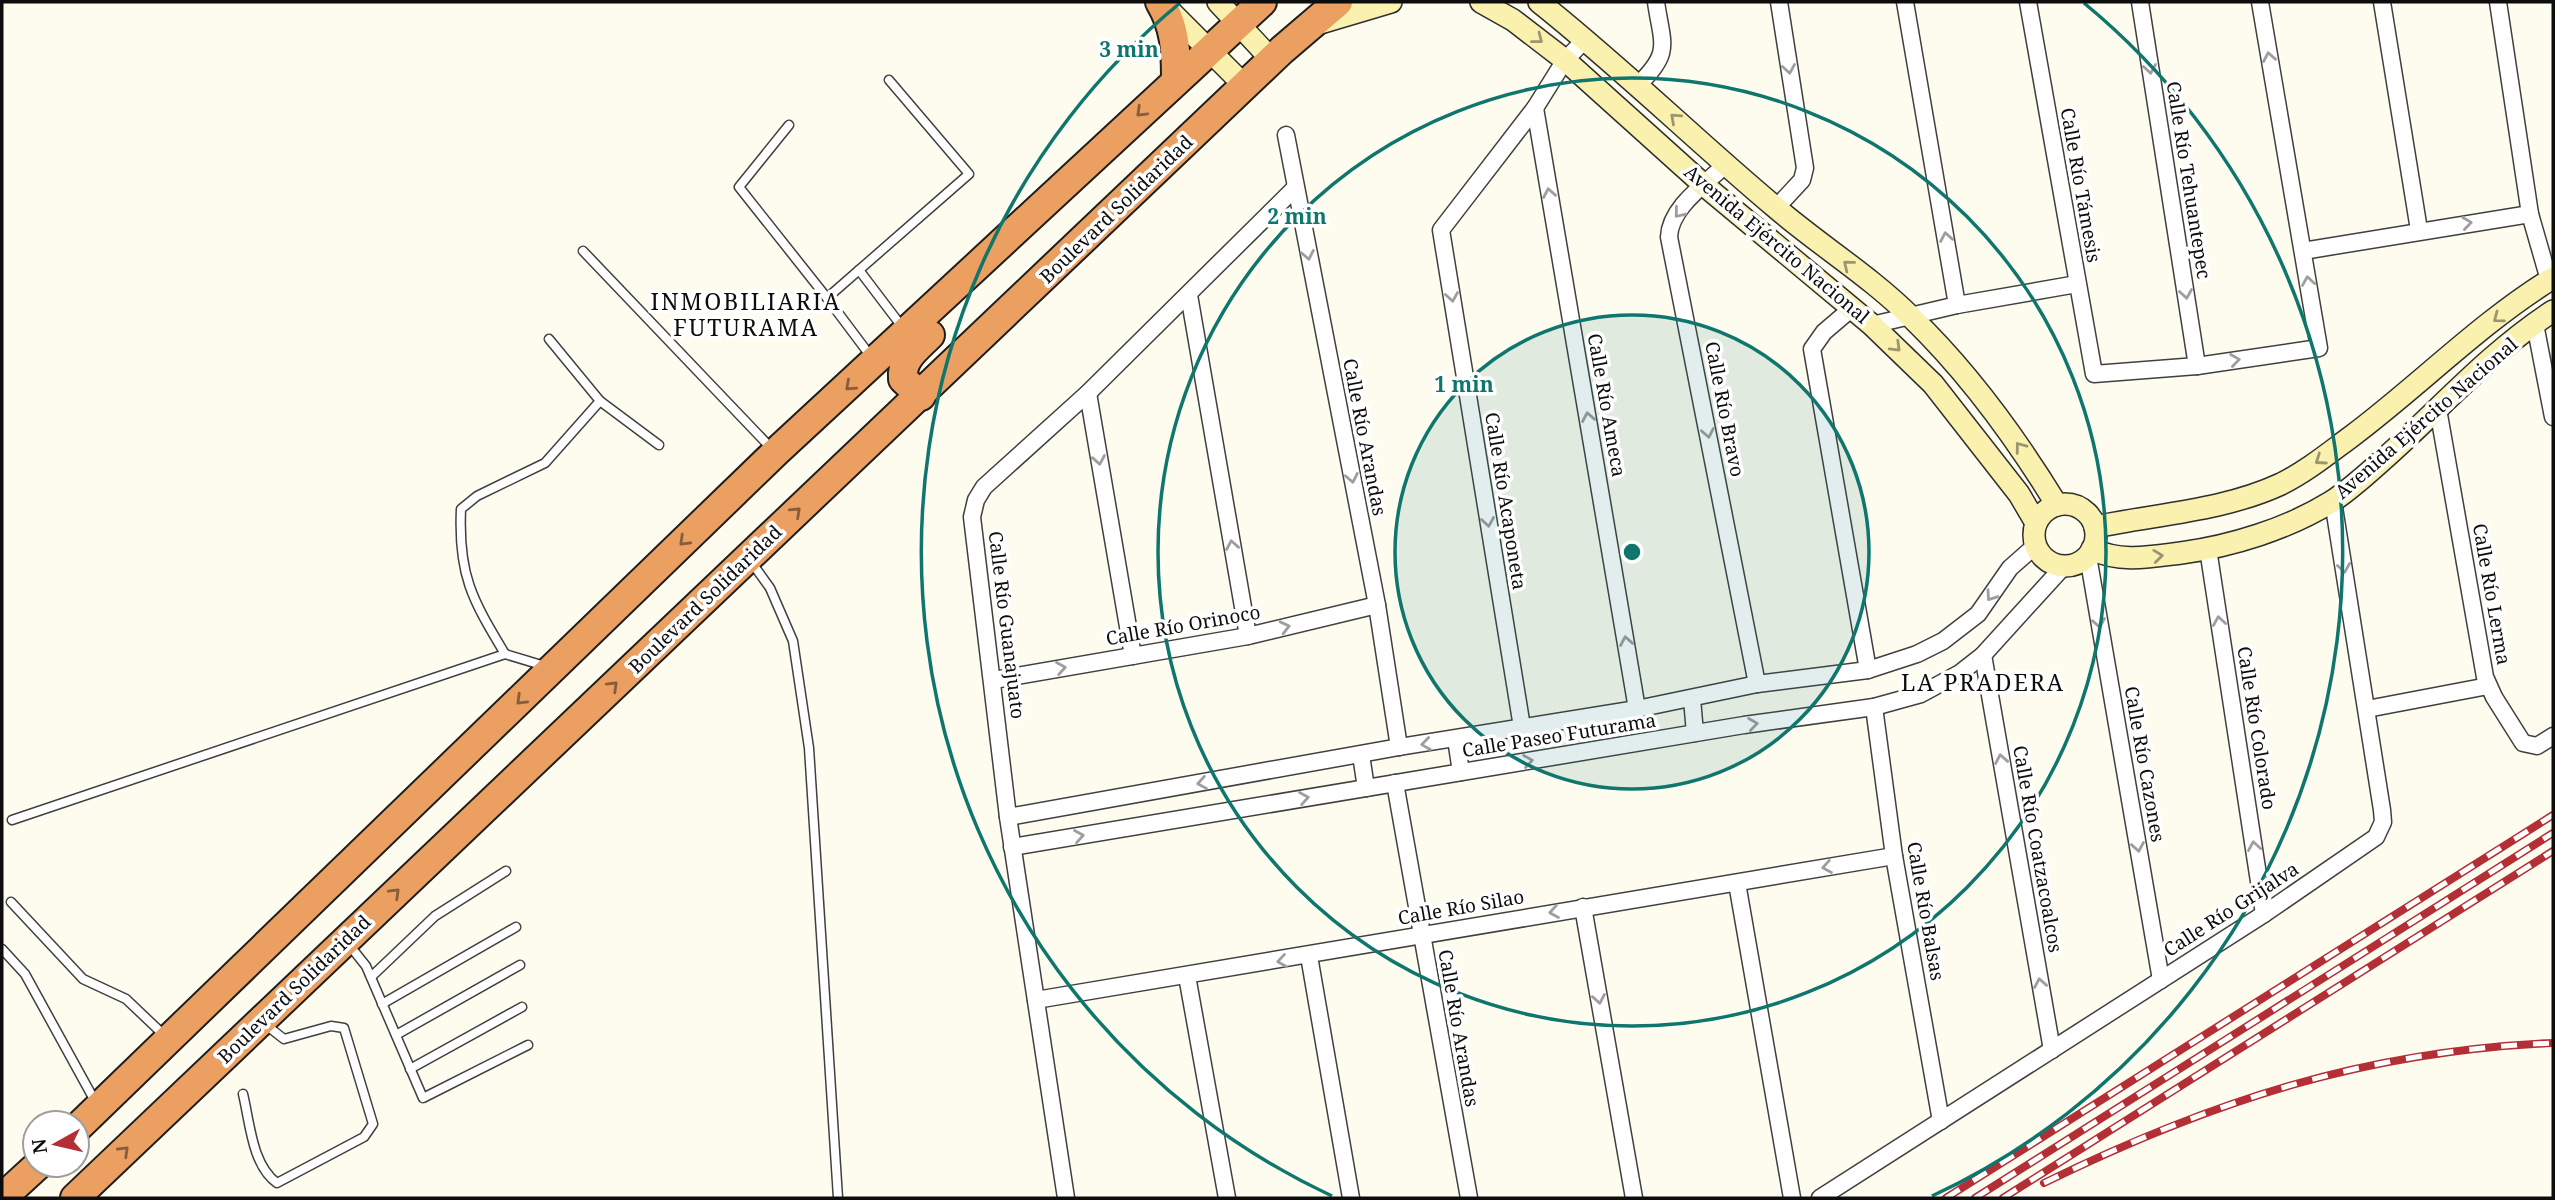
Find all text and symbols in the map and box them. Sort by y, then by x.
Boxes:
one-way arrow [1530,31,1542,44]
text: 3 min [1099,35,1159,63]
one-way arrow [2262,51,2277,62]
one-way arrow [1782,63,1797,75]
one-way arrow [2142,63,2157,75]
street label: Calle Río Tehuantepec [2161,79,2217,281]
one-way arrow [1136,104,1149,117]
street label: Calle Río Támesis [2055,106,2107,264]
one-way arrow [1670,113,1683,126]
street label: Boulevard Solidaridad [1034,129,1198,289]
street label: Avenida Ejército Nacional [1679,159,1875,329]
one-way arrow [1543,187,1558,199]
text: 2 min [1267,202,1327,230]
one-way arrow [1674,205,1687,218]
one-way arrow [2461,216,2473,231]
one-way arrow [1939,231,1954,243]
one-way arrow [1299,249,1314,261]
one-way arrow [1843,261,1855,274]
one-way arrow [2301,275,2316,287]
district label: INMOBILIARIA FUTURAMA [651,285,841,343]
one-way arrow [2178,288,2193,300]
one-way arrow [1444,291,1459,303]
one-way arrow [2493,310,2506,323]
street label: Calle Río Ameca [1582,331,1632,479]
street label: Avenida Ejército Nacional [2329,331,2523,505]
street label: Calle Río Bravo [1699,339,1751,479]
one-way arrow [1887,339,1900,352]
one-way arrow [2229,353,2241,368]
street label: Calle Río Arandas [1337,356,1393,518]
text: 1 min [1434,370,1494,398]
one-way arrow [845,378,858,390]
street label: Calle Río Acaponeta [1479,410,1533,592]
one-way arrow [1581,411,1596,423]
one-way arrow [1700,427,1715,439]
one-way arrow [2016,443,2028,455]
one-way arrow [2315,452,2328,464]
one-way arrow [1091,454,1106,466]
one-way arrow [1344,472,1359,484]
one-way arrow [788,508,801,520]
one-way arrow [1481,516,1496,528]
street label: Boulevard Solidaridad [623,519,787,679]
street label: Calle Río Lerma [2467,521,2517,667]
street label: Calle Río Guanajuato [983,530,1031,720]
one-way arrow [680,533,693,546]
one-way arrow [1225,539,1240,551]
centre of rings [1620,540,1644,564]
one-way arrow [2152,548,2164,563]
one-way arrow [2336,562,2351,574]
one-way arrow [1987,588,1999,601]
street label: Calle Río Orinoco [1104,599,1262,651]
one-way arrow [2212,616,2227,627]
one-way arrow [2091,617,2106,629]
one-way arrow [1279,621,1291,635]
one-way arrow [1619,636,1634,647]
street label: Calle Río Colorado [2231,644,2283,812]
one-way arrow [1055,662,1067,677]
district label: LA PRADERA [1901,666,2065,698]
one-way arrow [605,681,618,694]
street label: Calle Río Cazones [2119,684,2171,844]
one-way arrow [517,692,530,705]
street label: Calle Paseo Futurama [1460,707,1658,763]
one-way arrow [1747,717,1758,732]
one-way arrow [1420,736,1432,751]
street label: Calle Río Coatzacoalcos [2007,743,2069,955]
one-way arrow [1994,753,2009,765]
one-way arrow [1522,754,1534,769]
one-way arrow [1196,775,1208,790]
one-way arrow [1298,791,1310,806]
one-way arrow [1073,829,1085,844]
street label: Calle Río Balsas [1901,840,1951,982]
one-way arrow [2247,840,2262,852]
one-way arrow [2130,841,2145,853]
street label: Calle Río Grijalva [2158,856,2304,962]
one-way arrow [1821,859,1833,874]
street label: Calle Río Silao [1396,883,1526,931]
one-way arrow [387,889,400,902]
one-way arrow [1548,904,1560,919]
street label: Boulevard Solidaridad [212,909,376,1069]
street label: Calle Río Arandas [1432,947,1486,1109]
one-way arrow [1276,953,1288,968]
one-way arrow [2033,977,2048,989]
one-way arrow [1591,993,1606,1005]
north arrow [21,1109,91,1179]
text: N [25,1137,53,1156]
one-way arrow [116,1147,129,1160]

